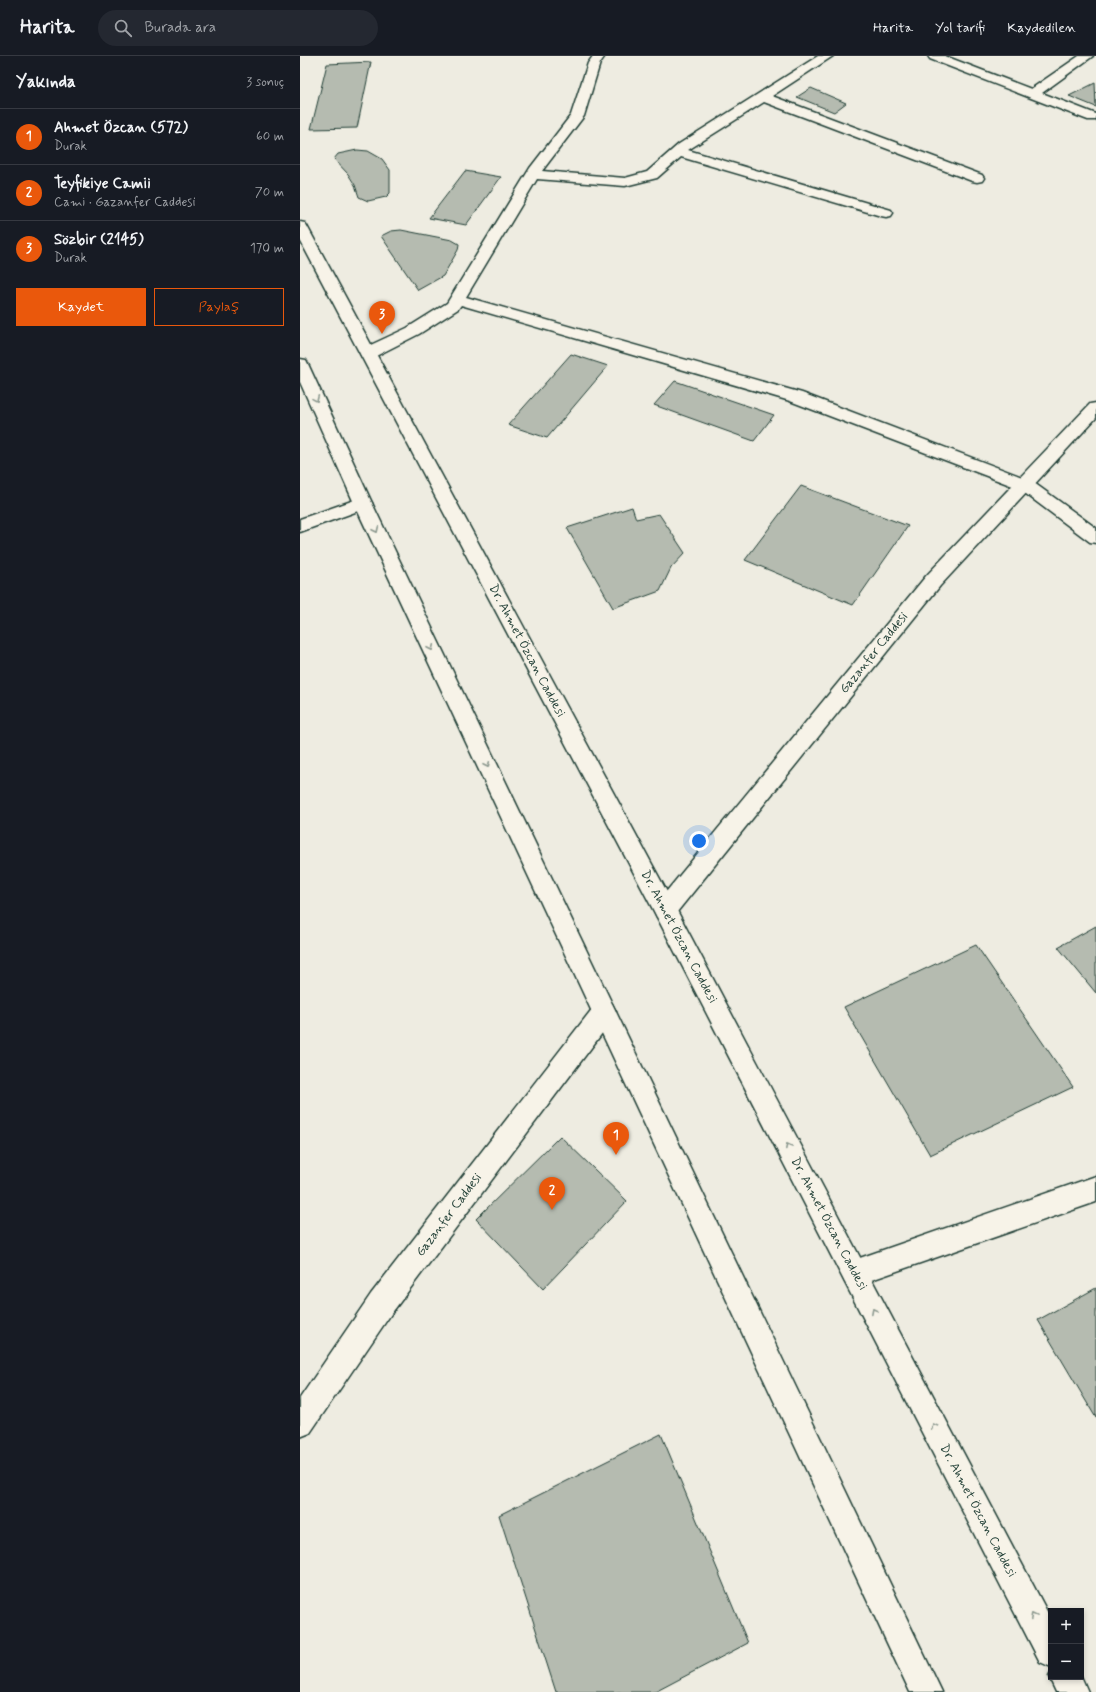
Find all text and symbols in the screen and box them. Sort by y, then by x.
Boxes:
search box [98,10,378,46]
text: Harita [20,15,74,40]
icon: search [112,17,134,39]
text: Burada ara [144,18,216,38]
text: Harita [873,19,913,37]
text: Yol tarifi [935,19,985,37]
text: Kaydedilen [1007,19,1076,37]
text: Yakında [16,71,76,93]
text: 3 sonuç [246,74,284,91]
text: Ahmet Özcan (572) [54,118,188,138]
text: 1 [26,128,32,145]
text: 60 m [256,128,284,145]
text: Durak [54,138,87,155]
text: Teyfikiye Camii [54,174,151,194]
text: 2 [26,184,32,201]
text: 70 m [255,184,284,201]
text: Cami · Gazanfer Caddesi [54,194,195,211]
text: Sözbir (2145) [54,230,144,250]
text: 3 [26,240,32,257]
text: 170 m [250,240,284,257]
text: Durak [54,250,87,267]
button: Kaydet [16,288,146,326]
button: Paylaş [154,288,284,326]
pin: 3 [369,301,395,334]
one-way arrow [311,395,319,403]
one-way arrow [371,526,379,534]
street label: Dr. Ahmet Özcan Caddesi [485,581,569,721]
street label: Gazanfer Caddesi [836,609,912,697]
one-way arrow [426,643,434,651]
one-way arrow [482,761,490,768]
your location [689,831,709,851]
street label: Dr. Ahmet Özcan Caddesi [637,867,721,1007]
pin: 1 [603,1122,629,1155]
one-way arrow [785,1143,793,1150]
street label: Dr. Ahmet Özcan Caddesi [787,1154,871,1294]
street label: Gazanfer Caddesi [412,1170,486,1260]
pin: 2 [539,1177,565,1210]
one-way arrow [871,1308,879,1315]
one-way arrow [931,1423,939,1431]
street label: Dr. Ahmet Özcan Caddesi [936,1441,1020,1581]
map controls [1048,1608,1084,1680]
button: + [1048,1608,1084,1644]
one-way arrow [1030,1613,1038,1620]
button: − [1048,1644,1084,1680]

